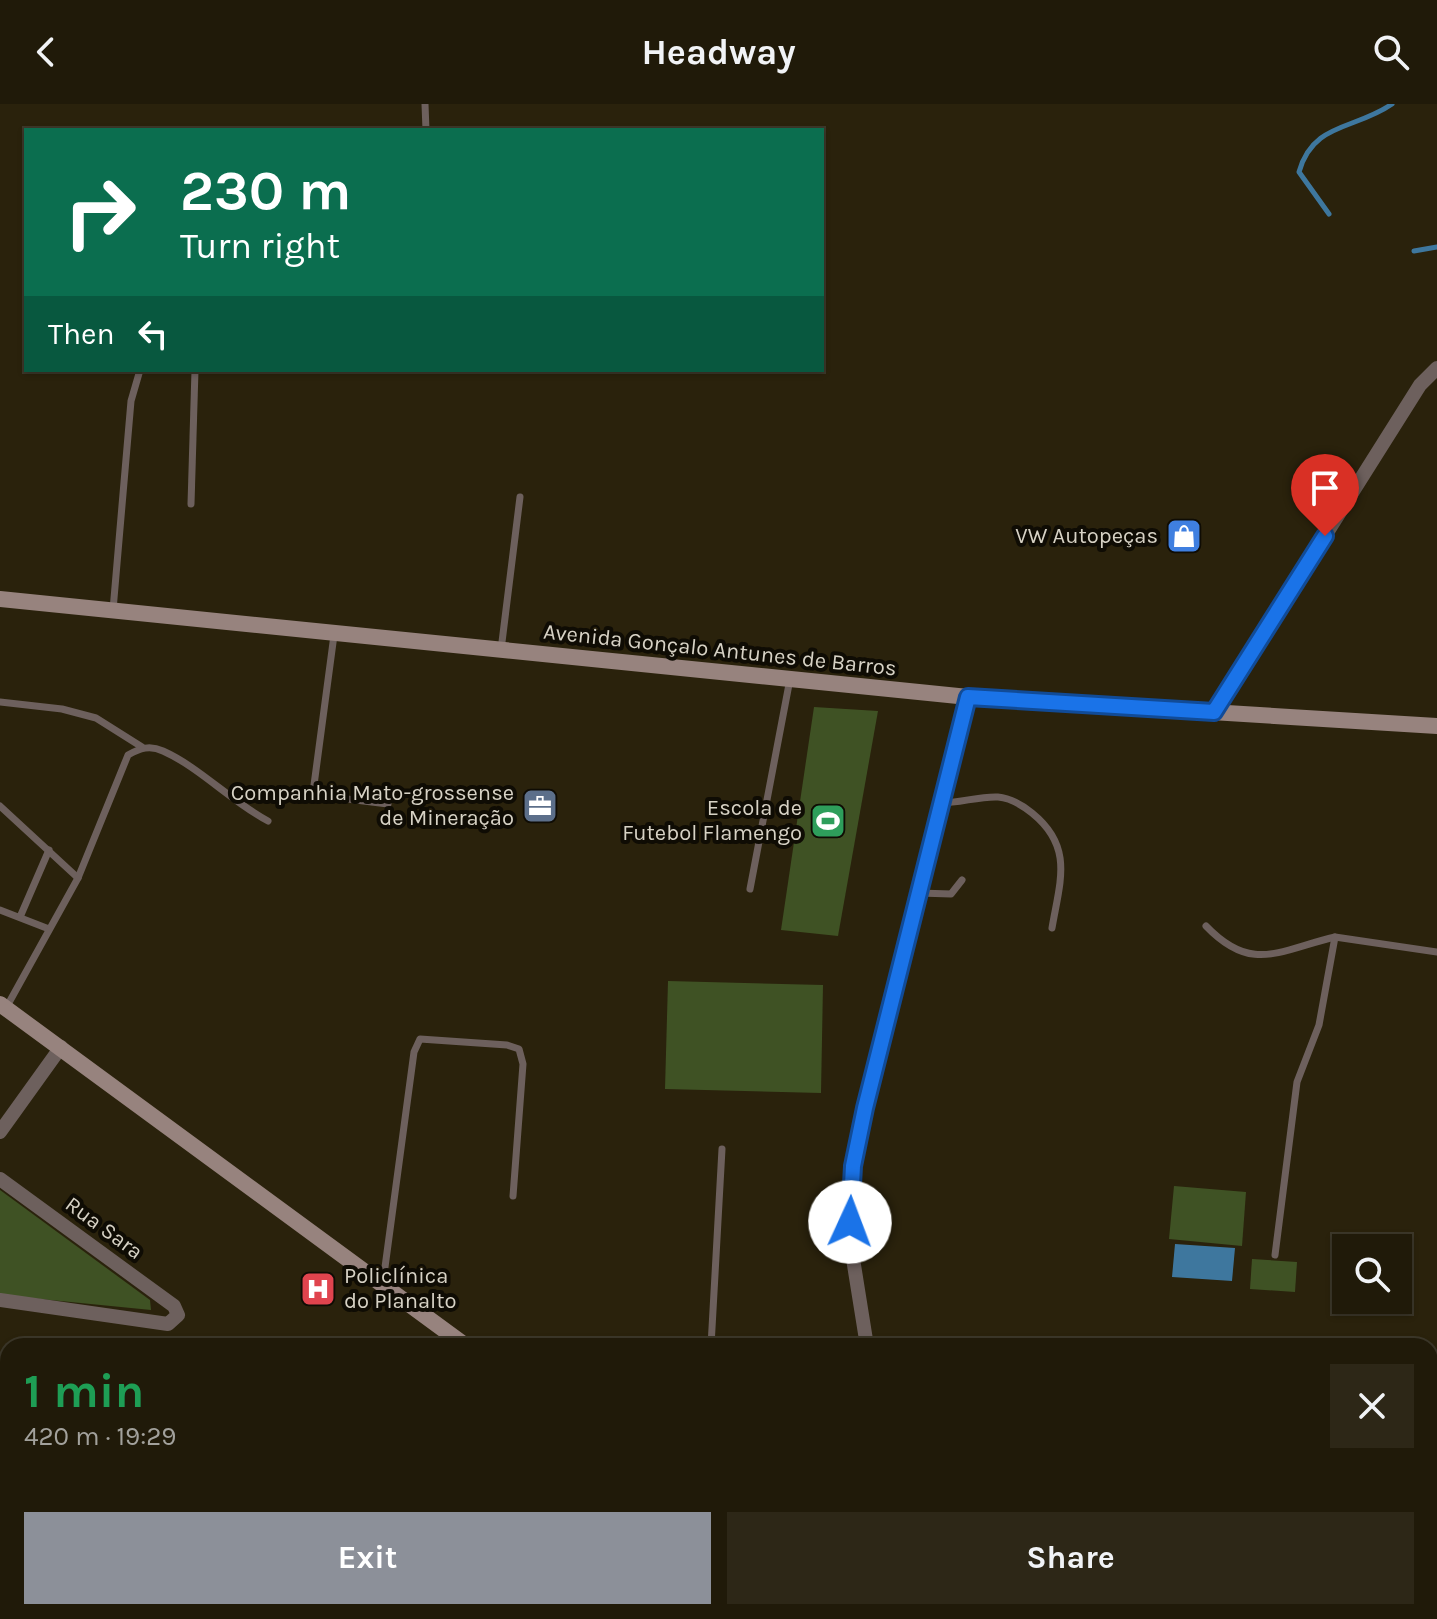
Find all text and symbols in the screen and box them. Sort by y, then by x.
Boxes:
icon: back [24,30,68,74]
icon: search [1369,30,1413,74]
text: Headway [641,31,796,73]
text: 230 m [180,158,351,223]
icon: right [48,160,152,264]
text: Turn right [180,225,340,267]
icon: left [131,312,175,356]
text: Then [48,316,115,352]
pin [1291,454,1359,536]
icon: arrive [1303,466,1347,510]
shop icon: VW Autopeças [1165,517,1203,555]
place label: VW Autopeças [1015,523,1158,549]
street label: Avenida Gonçalo Antunes de Barros [542,619,898,681]
place label: Companhia Mato-grossense de Mineração [231,780,514,831]
office icon: Companhia Mato-grossense de Mineração [521,787,559,825]
place label: Escola de Futebol Flamengo [622,795,802,846]
sports icon: Escola de Futebol Flamengo [809,802,847,840]
position arrow [808,1180,892,1264]
street label: Rua Sara [60,1191,148,1265]
map controls [1332,1234,1412,1314]
button: search [1332,1234,1412,1314]
place label: Policlínica do Planalto [344,1263,457,1314]
hospital icon: Policlínica do Planalto [299,1270,337,1308]
text: 1 min [24,1363,144,1419]
button: close [1330,1364,1414,1448]
text: 420 m · 19:29 [24,1421,176,1452]
button: Exit [24,1512,711,1604]
button: Share [727,1512,1414,1604]

